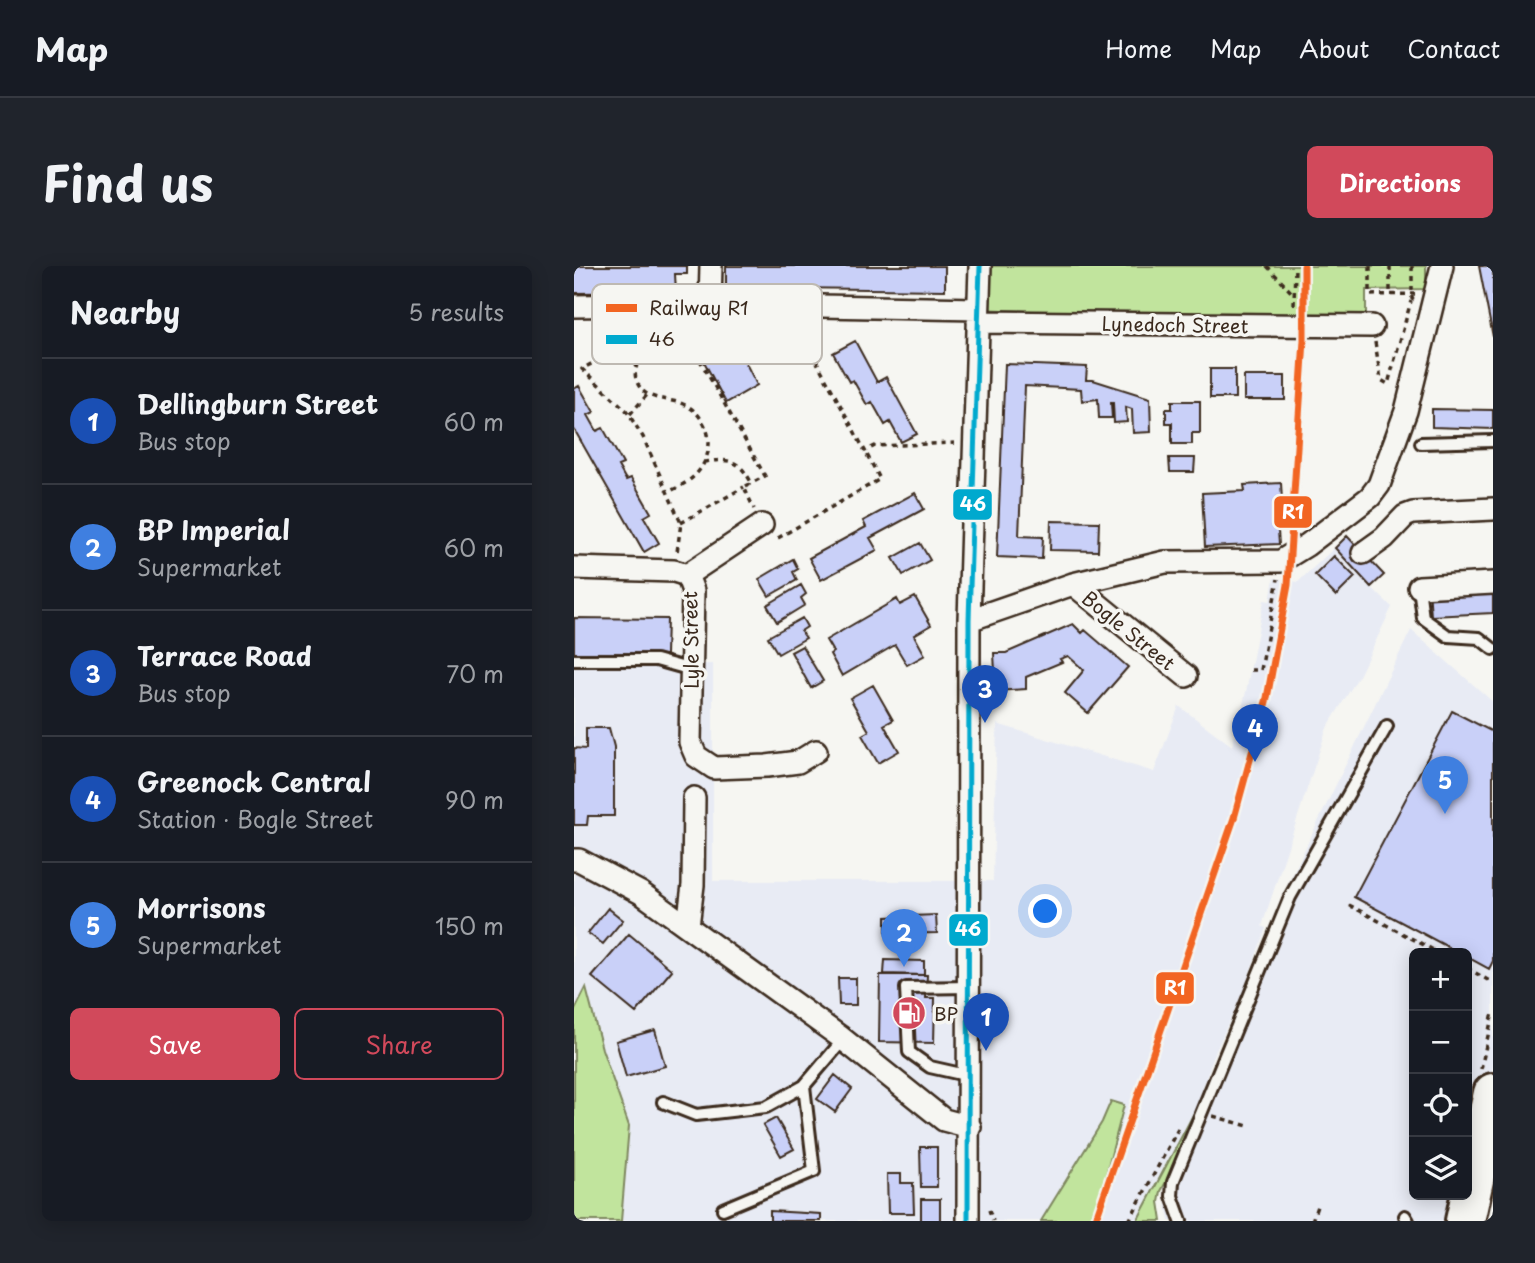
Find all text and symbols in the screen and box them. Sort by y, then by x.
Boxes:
text: Map [35,23,108,73]
text: Home [1105,30,1172,66]
text: Map [1210,30,1261,66]
text: About [1299,30,1369,66]
text: Contact [1407,30,1500,66]
text: Find us [42,145,213,219]
button: Directions [1307,146,1493,218]
legend [592,284,822,364]
text: Nearby [70,289,180,334]
text: Railway R1 [649,293,749,321]
text: 5 results [408,294,504,329]
street label: Lynedoch Street [1101,309,1249,339]
text: 46 [649,324,675,352]
text: Dellingburn Street [137,384,378,423]
text: 1 [88,404,99,439]
text: 60 m [444,404,504,439]
text: Bus stop [137,423,231,458]
line badge: 46 [952,488,993,521]
text: 46 [960,489,986,517]
line badge: R1 [1273,495,1313,529]
text: R1 [1282,497,1304,525]
text: BP Imperial [137,510,290,549]
text: 2 [85,530,101,565]
text: 60 m [444,530,504,565]
text: Supermarket [137,549,281,584]
street label: Bogle Street [1076,584,1182,676]
street label: Lyle Street [675,591,705,689]
text: Terrace Road [137,636,312,675]
text: 3 [85,656,101,691]
text: 70 m [446,656,504,691]
pin: 3 [962,665,1008,723]
text: Bus stop [137,675,231,710]
pin: 4 [1232,704,1278,762]
pin: 5 [1422,756,1468,814]
text: Greenock Central [137,762,371,801]
text: 4 [85,782,101,817]
text: 90 m [445,782,504,817]
text: Station · Bogle Street [137,801,373,836]
text: Morrisons [137,888,266,927]
your location [1028,894,1062,928]
text: 5 [86,908,100,943]
text: 150 m [435,908,504,943]
pin: 2 [881,909,927,967]
line badge: 46 [948,913,989,947]
text: 46 [955,914,981,942]
text: Supermarket [137,927,281,962]
map controls [1409,948,1472,1200]
button: + [1409,948,1472,1011]
line badge: R1 [1155,971,1195,1005]
text: R1 [1164,973,1186,1001]
pin: 1 [963,993,1009,1051]
fuel station icon: BP [890,994,928,1032]
place label: BP [934,999,958,1027]
button: Save [70,1008,280,1080]
button: Share [294,1008,504,1080]
button: − [1409,1011,1472,1074]
button: locate [1409,1074,1472,1137]
button: layers [1409,1137,1472,1200]

